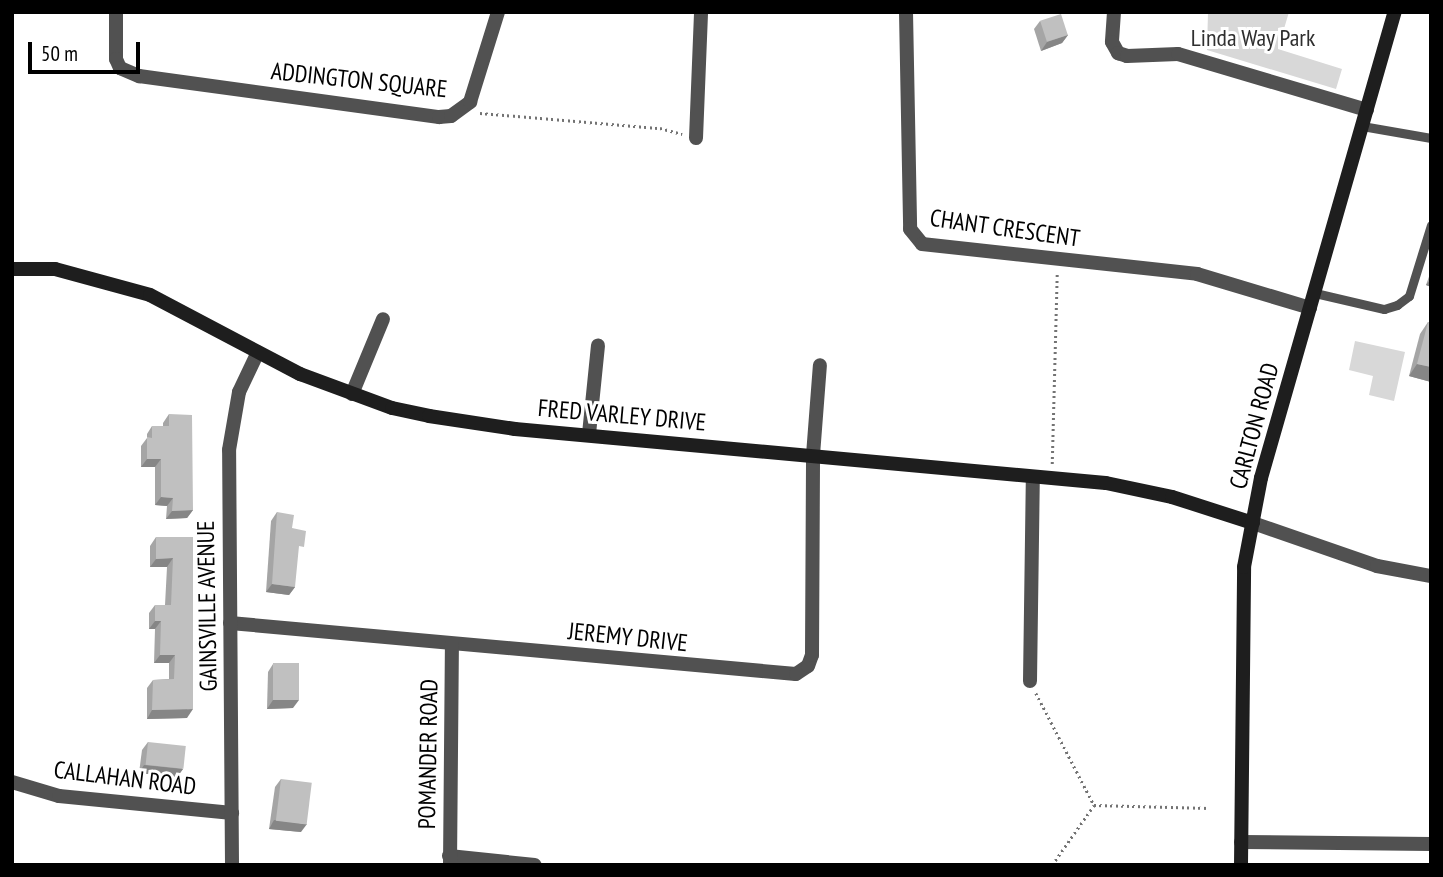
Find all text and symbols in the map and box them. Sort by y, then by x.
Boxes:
park label: Linda Way Park [1190,24,1316,52]
scale bar [32,28,144,72]
text: 50 m [41,40,78,67]
street label: ADDINGTON SQUARE [269,56,449,104]
street label: CHANT CRESCENT [928,203,1082,253]
street label: CARLTON ROAD [1223,360,1285,492]
street label: FRED VARLEY DRIVE [536,393,708,437]
street label: GAINSVILLE AVENUE [191,520,223,692]
street label: JEREMY DRIVE [567,616,689,658]
street label: POMANDER ROAD [412,679,444,829]
street label: CALLAHAN ROAD [52,755,198,801]

